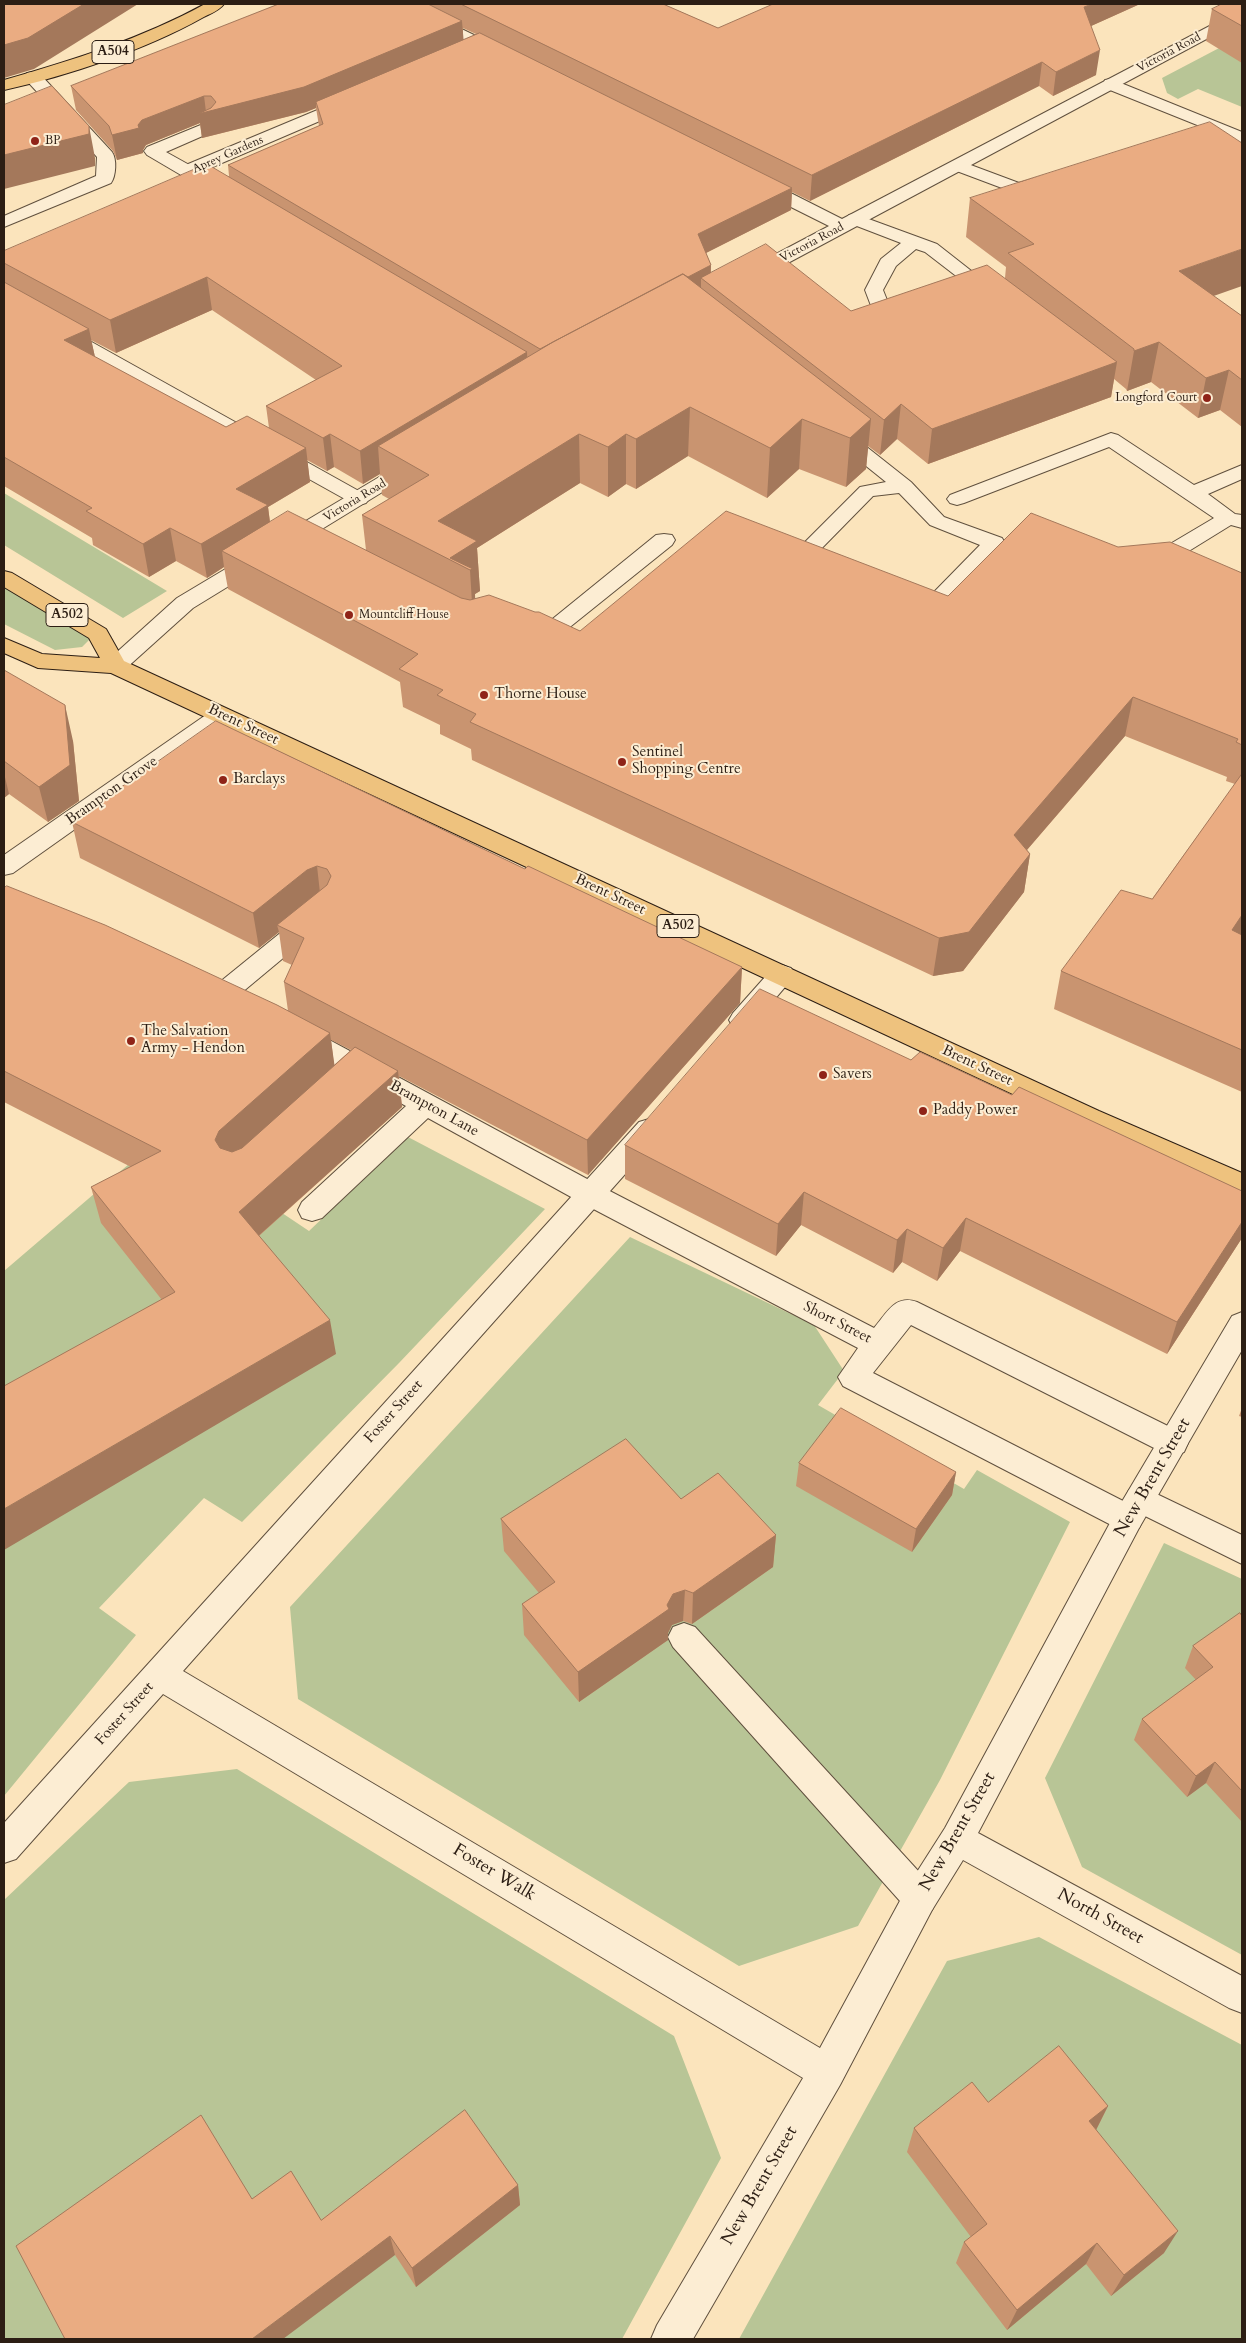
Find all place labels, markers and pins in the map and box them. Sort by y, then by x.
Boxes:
place label: BP [45,134,60,148]
marker: BP [29,135,41,147]
place label: Longford Court [1115,391,1197,405]
marker: Longford Court [1201,392,1213,404]
place label: Mountcliff House [359,608,449,622]
marker: Mountcliff House [343,609,355,621]
place label: Thorne House [494,686,587,704]
marker: Thorne House [478,689,490,701]
place label: Sentinel Shopping Centre [632,744,741,779]
marker: Sentinel Shopping Centre [616,756,628,768]
place label: Barclays [233,771,285,789]
marker: Barclays [217,774,229,786]
place label: The Salvation Army - Hendon [141,1023,245,1058]
marker: The Salvation Army - Hendon [125,1035,137,1047]
place label: Savers [833,1066,872,1084]
marker: Savers [817,1069,829,1081]
place label: Paddy Power [933,1102,1018,1120]
marker: Paddy Power [917,1105,929,1117]

